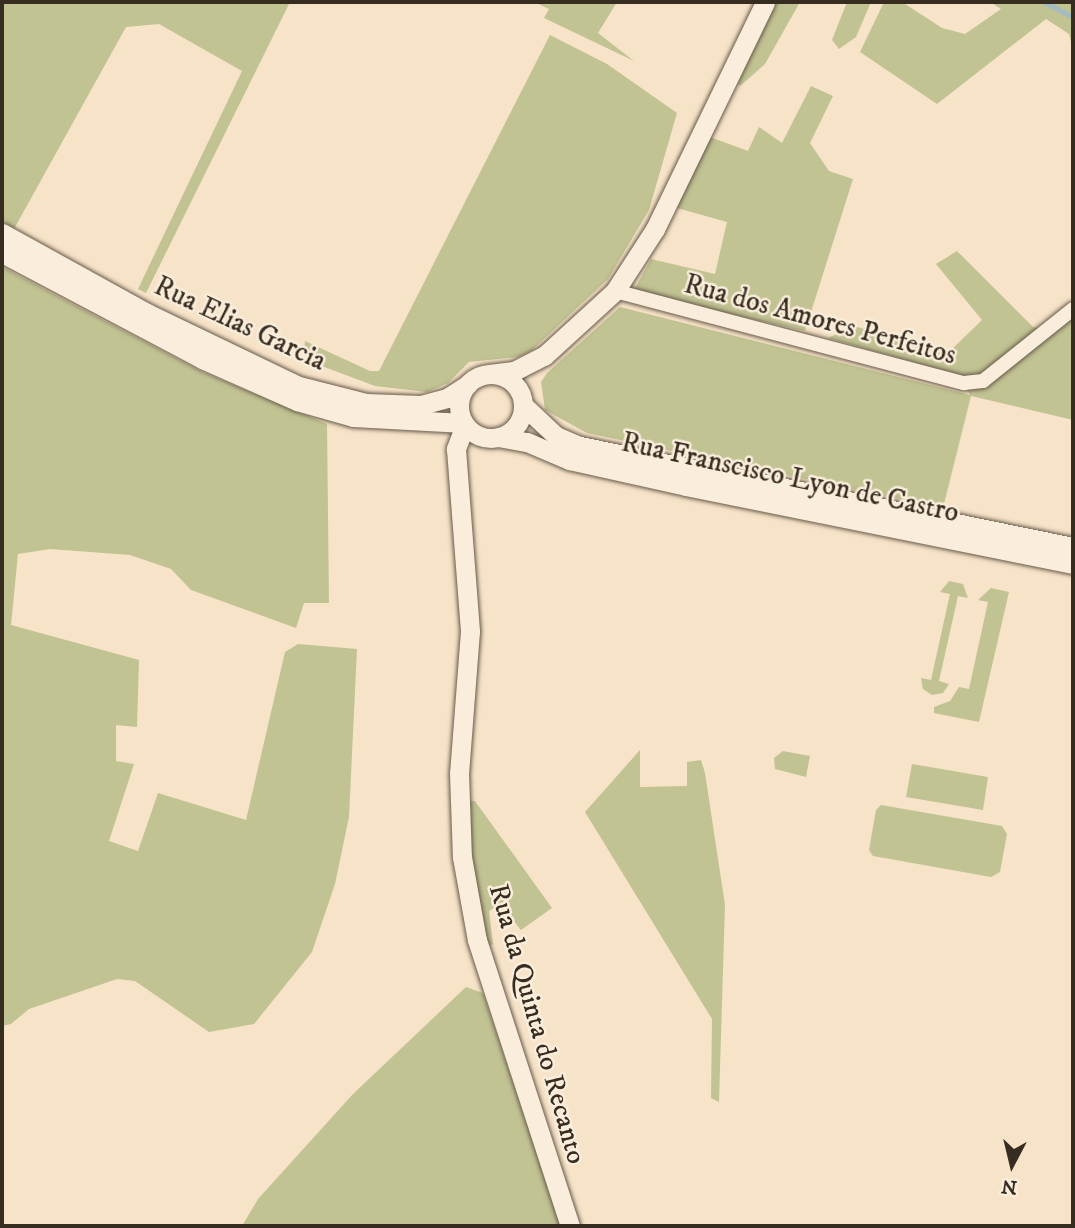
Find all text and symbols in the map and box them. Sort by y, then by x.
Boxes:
street label: Rua dos Amores Perfeitos [680,268,960,372]
street label: Rua Elias Garcia [149,270,331,378]
street label: Rua Franscisco Lyon de Castro [618,426,962,530]
street label: Rua da Quinta do Recanto [481,880,593,1168]
north arrow [977,1130,1047,1200]
text: N [1000,1174,1019,1199]

